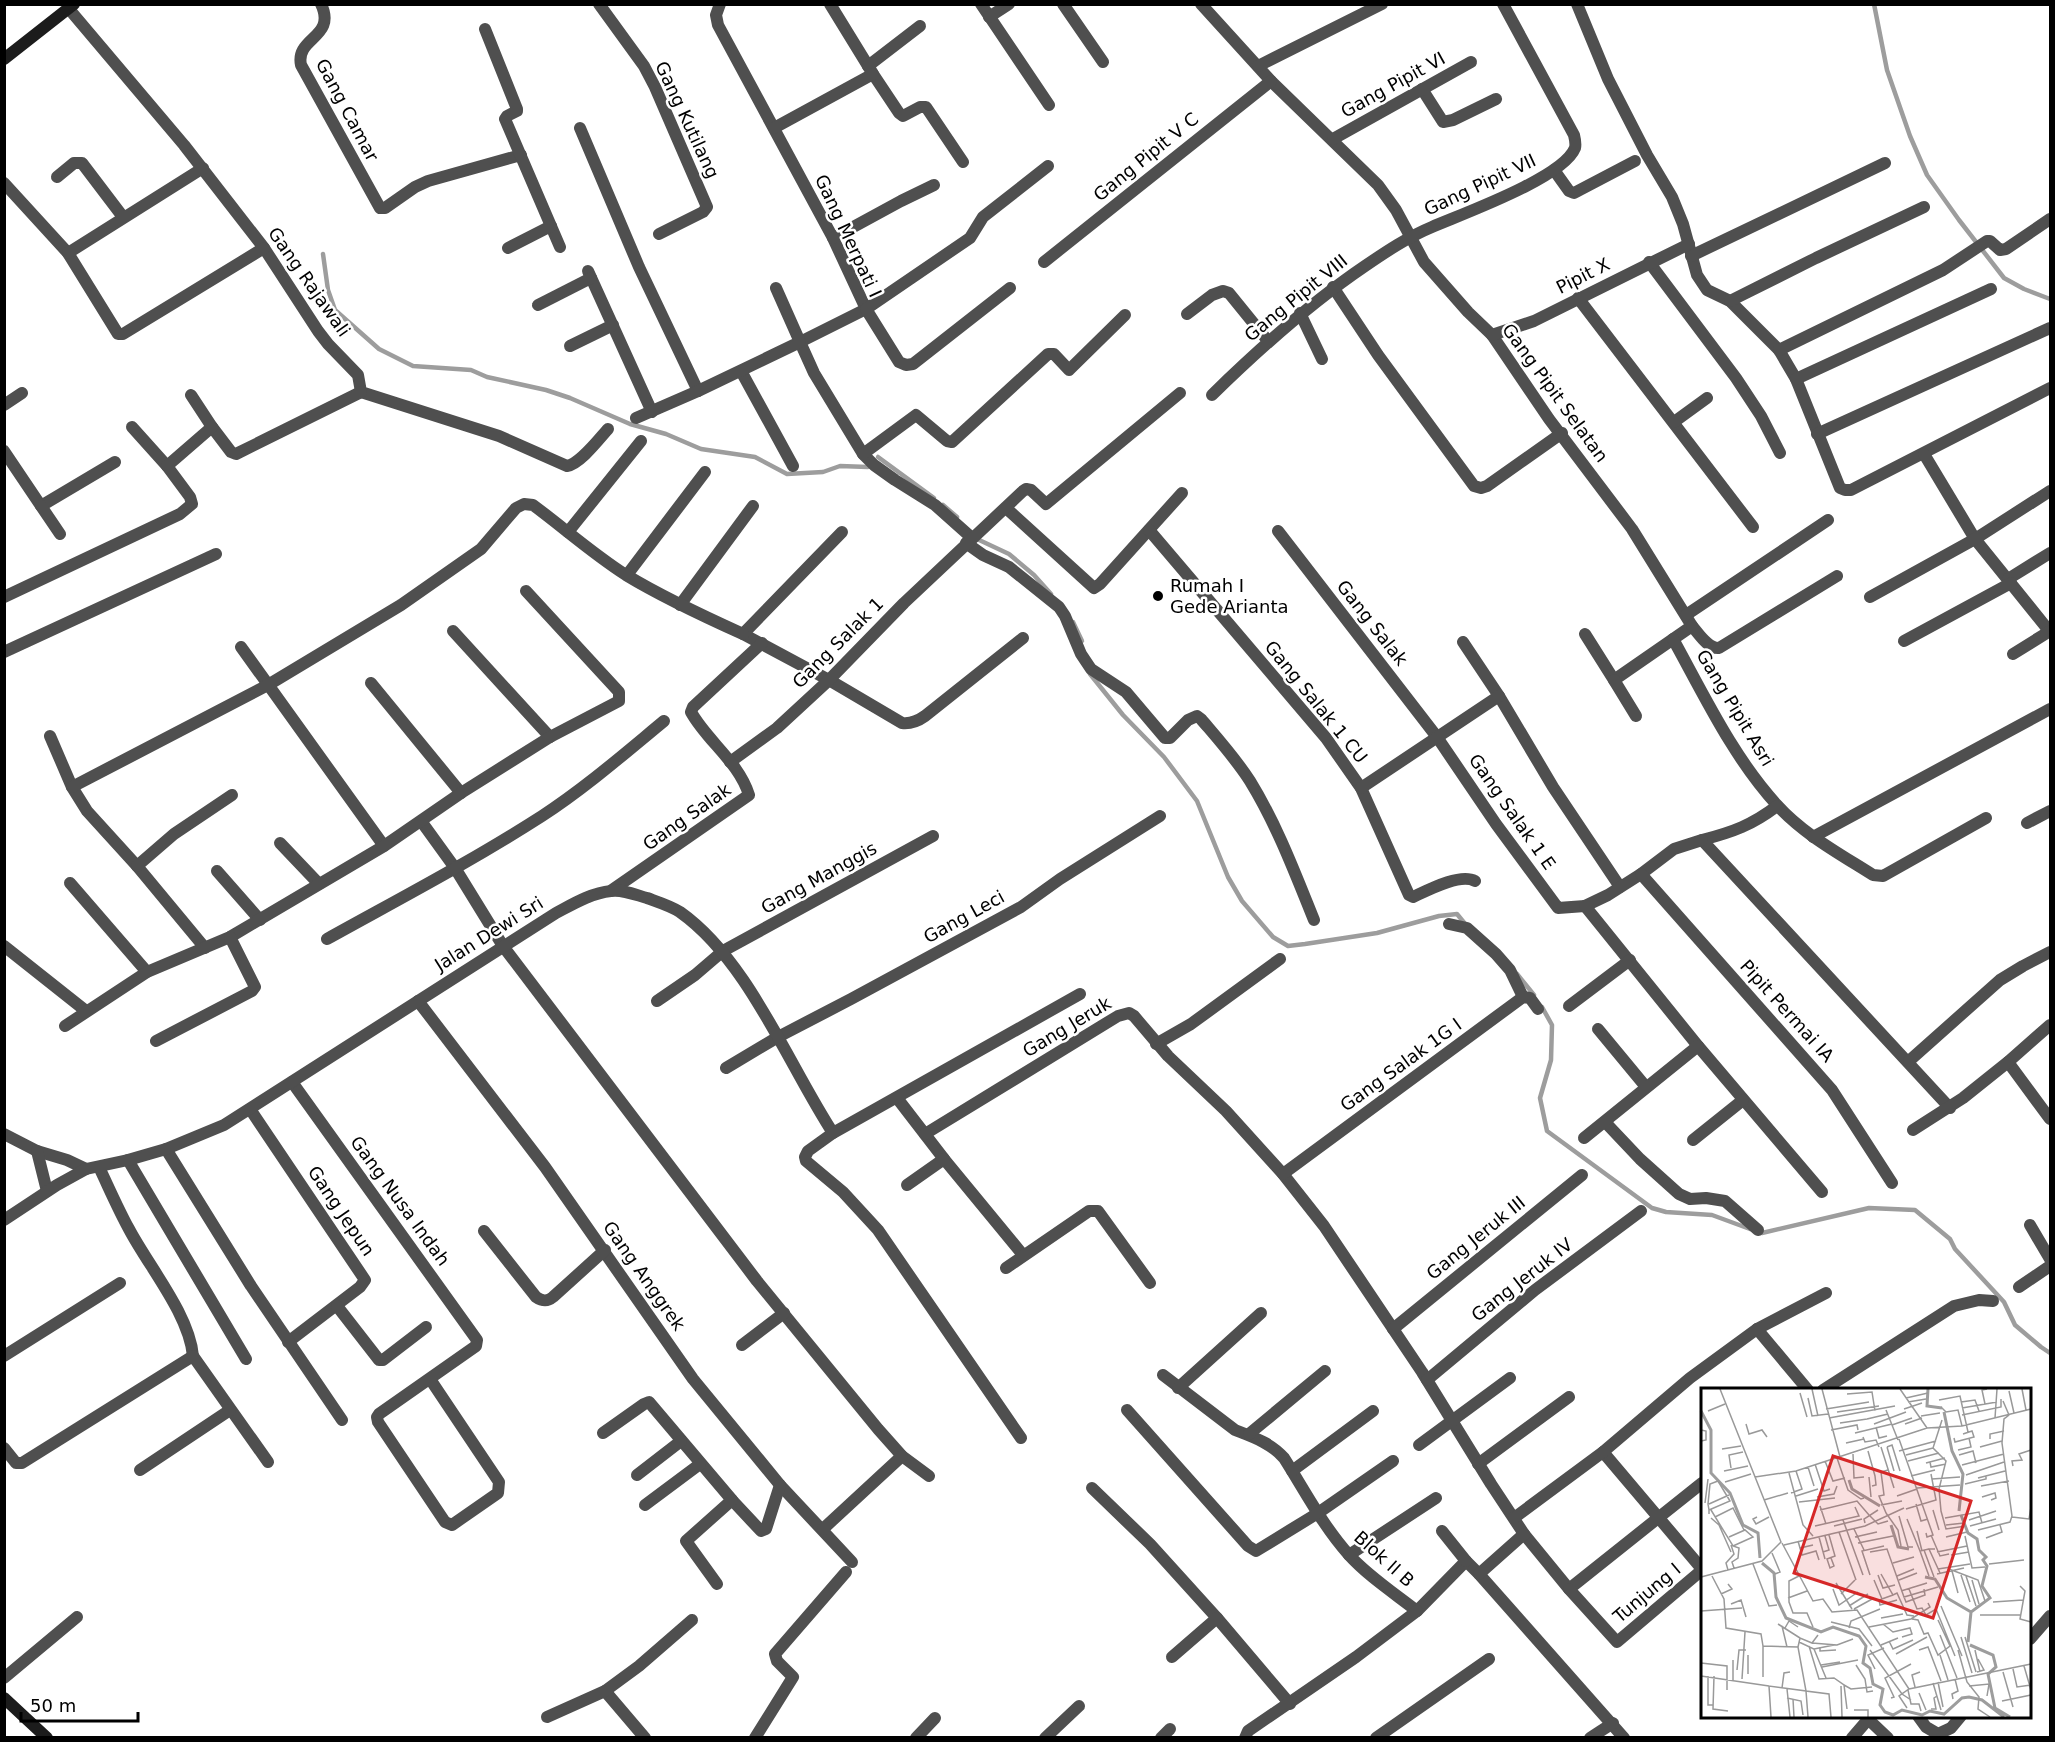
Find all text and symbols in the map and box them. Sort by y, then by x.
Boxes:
street label: Gang Pipit VI [1337,47,1449,122]
street label: Gang Camar [312,55,384,165]
street label: Gang Kutilang [651,58,724,182]
street label: Gang Pipit V C [1089,108,1202,205]
street label: Gang Pipit VII [1420,149,1539,220]
street label: Gang Merpati I [811,171,886,301]
street label: Gang Rajawali [264,223,355,340]
street label: Gang Pipit VIII [1240,250,1351,346]
street label: Pipit X [1553,253,1613,298]
street label: Gang Pipit Selatan [1498,319,1613,466]
place label: Rumah I Gede Arianta [1170,575,1289,617]
street label: Gang Salak [1333,576,1413,670]
marker: Rumah I Gede Arianta [1151,589,1165,603]
street label: Gang Salak 1 [788,593,887,692]
street label: Gang Salak 1 CU [1261,636,1372,767]
street label: Gang Pipit Asri [1692,646,1778,770]
street label: Gang Salak 1 E [1465,750,1560,874]
street label: Gang Salak [639,778,735,855]
street label: Gang Manggis [757,837,880,918]
street label: Gang Leci [920,886,1008,947]
street label: Jalan Dewi Sri [430,892,547,976]
street label: Pipit Permai IA [1736,955,1839,1066]
street label: Gang Jeruk [1019,992,1115,1061]
street label: Gang Salak 1G I [1336,1014,1465,1116]
street label: Gang Nusa Indah [346,1132,454,1270]
street label: Gang Jepun [304,1162,379,1260]
street label: Gang Jeruk III [1422,1191,1529,1284]
street label: Gang Anggrek [599,1217,690,1335]
street label: Gang Jeruk IV [1467,1233,1577,1326]
inset map [1701,1388,2031,1718]
street label: Blok II B [1350,1526,1419,1591]
street label: Tunjung I [1608,1558,1685,1627]
scale bar [21,1685,138,1723]
text: 50 m [30,1695,76,1716]

